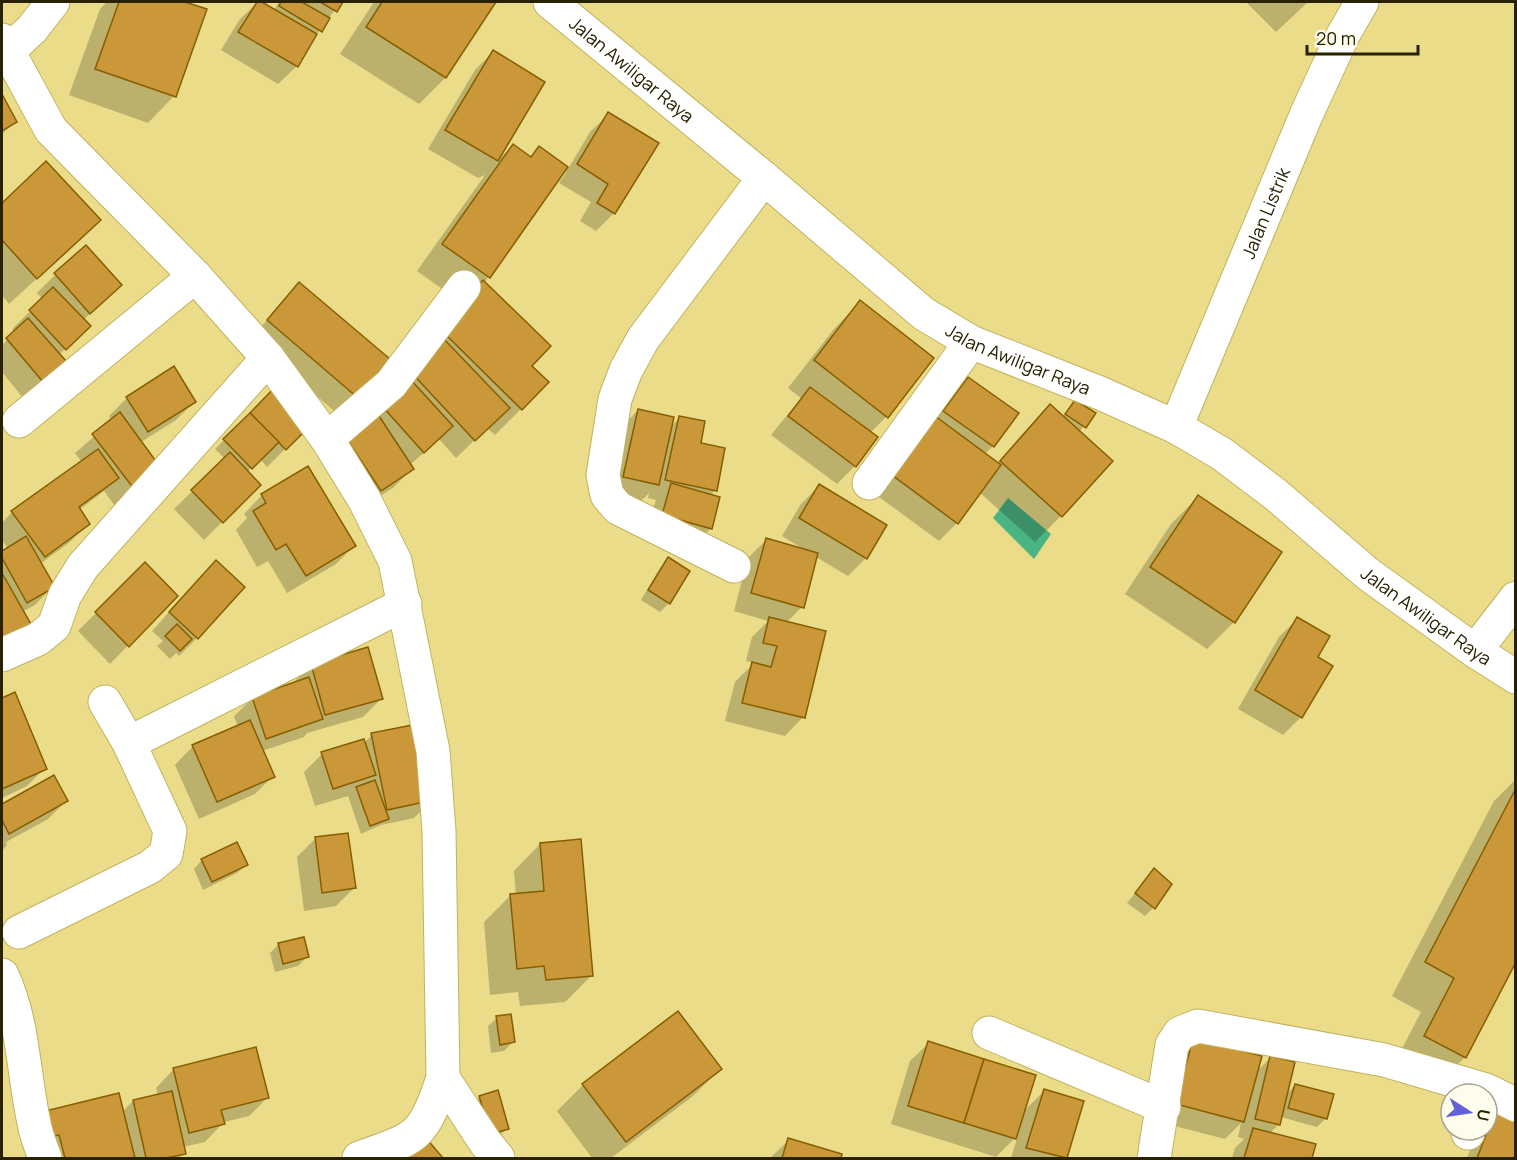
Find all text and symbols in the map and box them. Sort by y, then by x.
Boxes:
street label: Jalan Awiligar Raya [564,11,699,128]
scale bar [1307,18,1418,56]
text: 20 m [1316,26,1356,50]
street label: Jalan Listrik [1236,163,1295,262]
street label: Jalan Awiligar Raya [942,318,1094,400]
street label: Jalan Awiligar Raya [1356,561,1496,670]
north arrow [1439,1082,1499,1142]
text: U [1472,1107,1496,1123]

